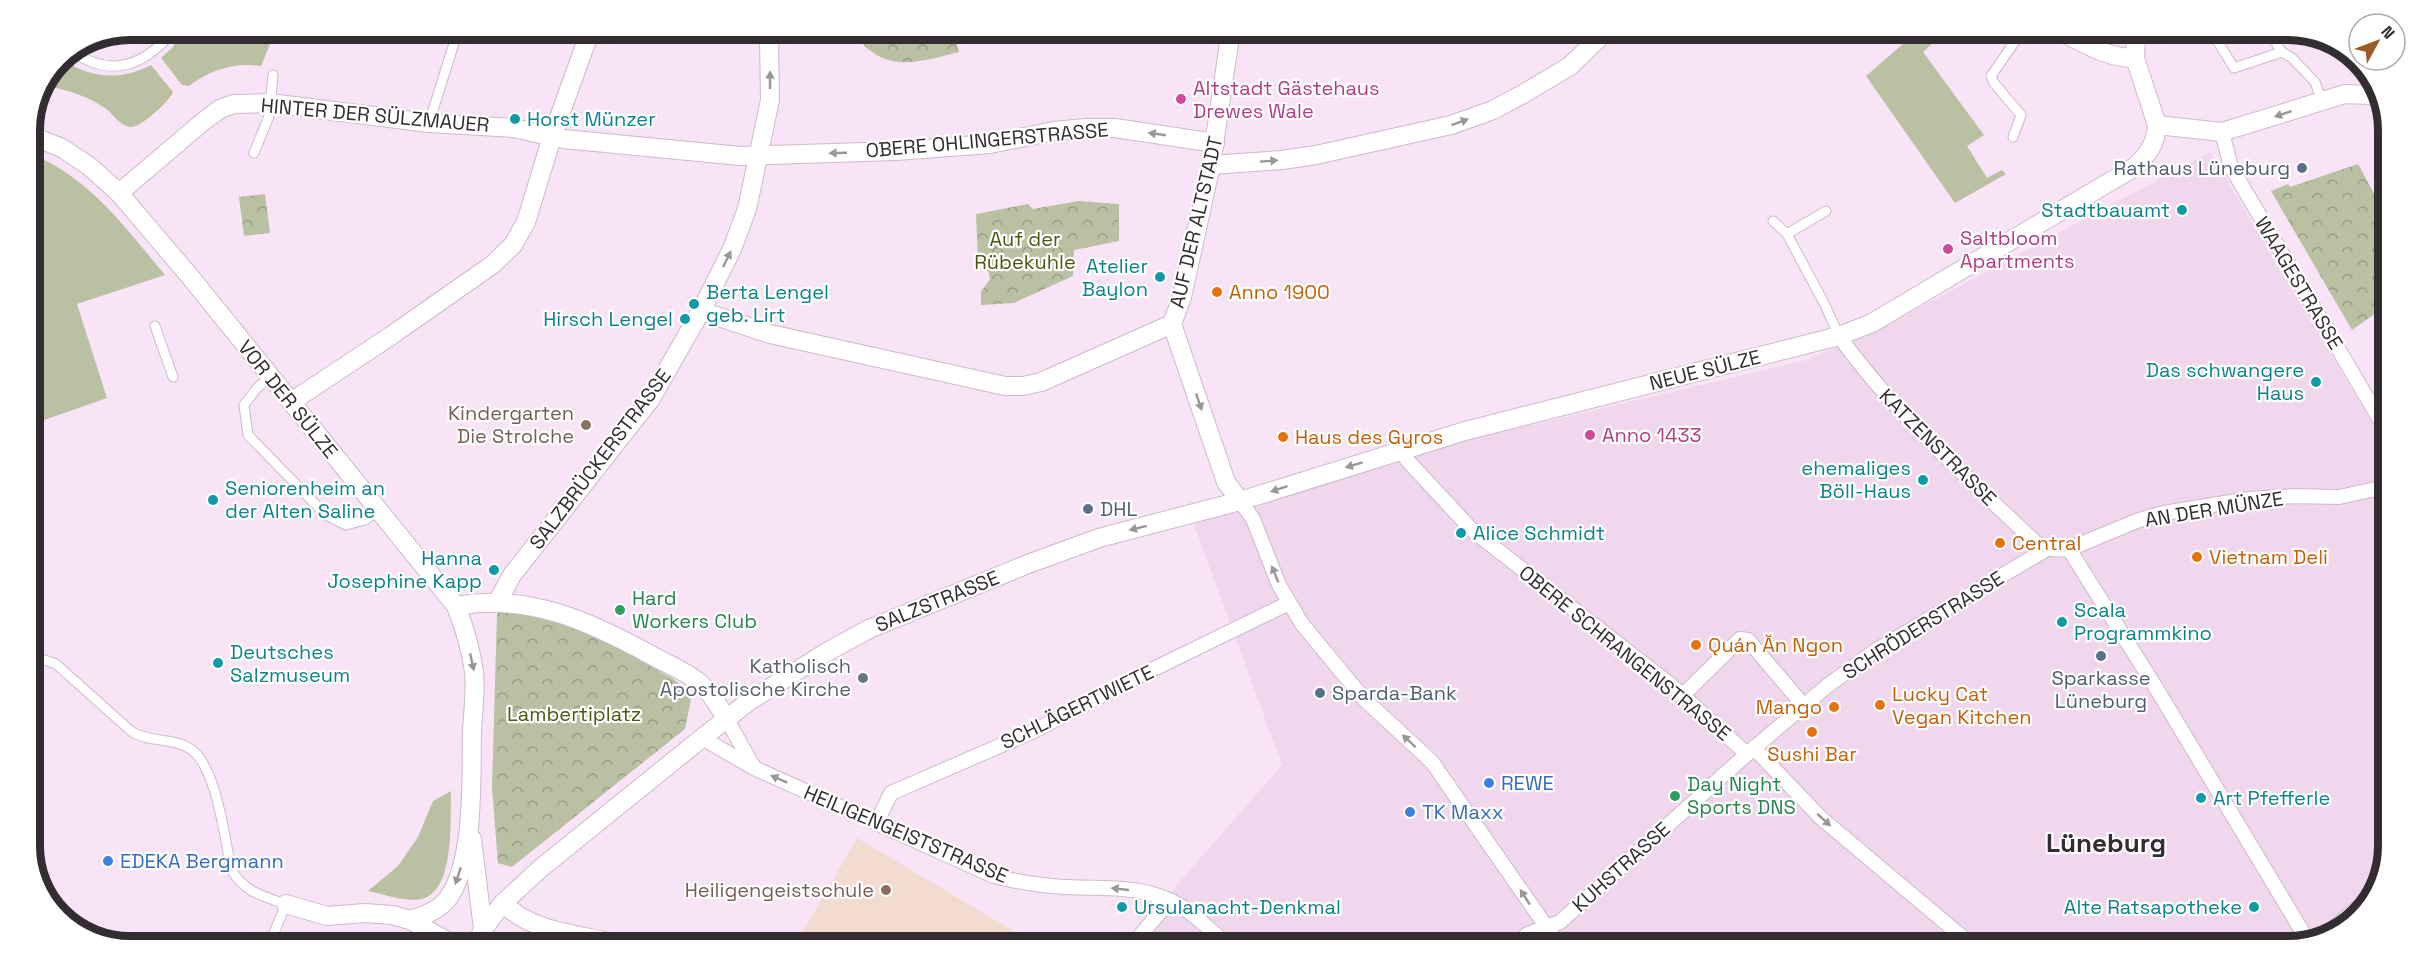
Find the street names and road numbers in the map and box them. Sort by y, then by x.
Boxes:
street label: HINTER DER SÜLZMAUER [260,92,490,138]
street label: OBERE OHLINGERSTRASSE [865,116,1109,164]
street label: AUF DER ALTSTADT [1164,133,1228,311]
street label: WAAGESTRASSE [2249,212,2349,354]
street label: VOR DER SÜLZE [232,335,344,463]
street label: NEUE SÜLZE [1647,344,1763,396]
street label: SALZBRÜCKERSTRASSE [524,363,676,555]
street label: KATZENSTRASSE [1874,383,2002,511]
street label: AN DER MÜNZE [2143,485,2285,533]
street label: OBERE SCHRANGENSTRASSE [1514,559,1736,747]
street label: SALZSTRASSE [871,564,1003,638]
street label: SCHRÖDERSTRASSE [1838,565,2008,685]
street label: SCHLÄGERTWIETE [996,659,1158,755]
street label: HEILIGENGEISTSTRASSE [800,779,1012,889]
street label: KUHSTRASSE [1567,816,1675,918]

